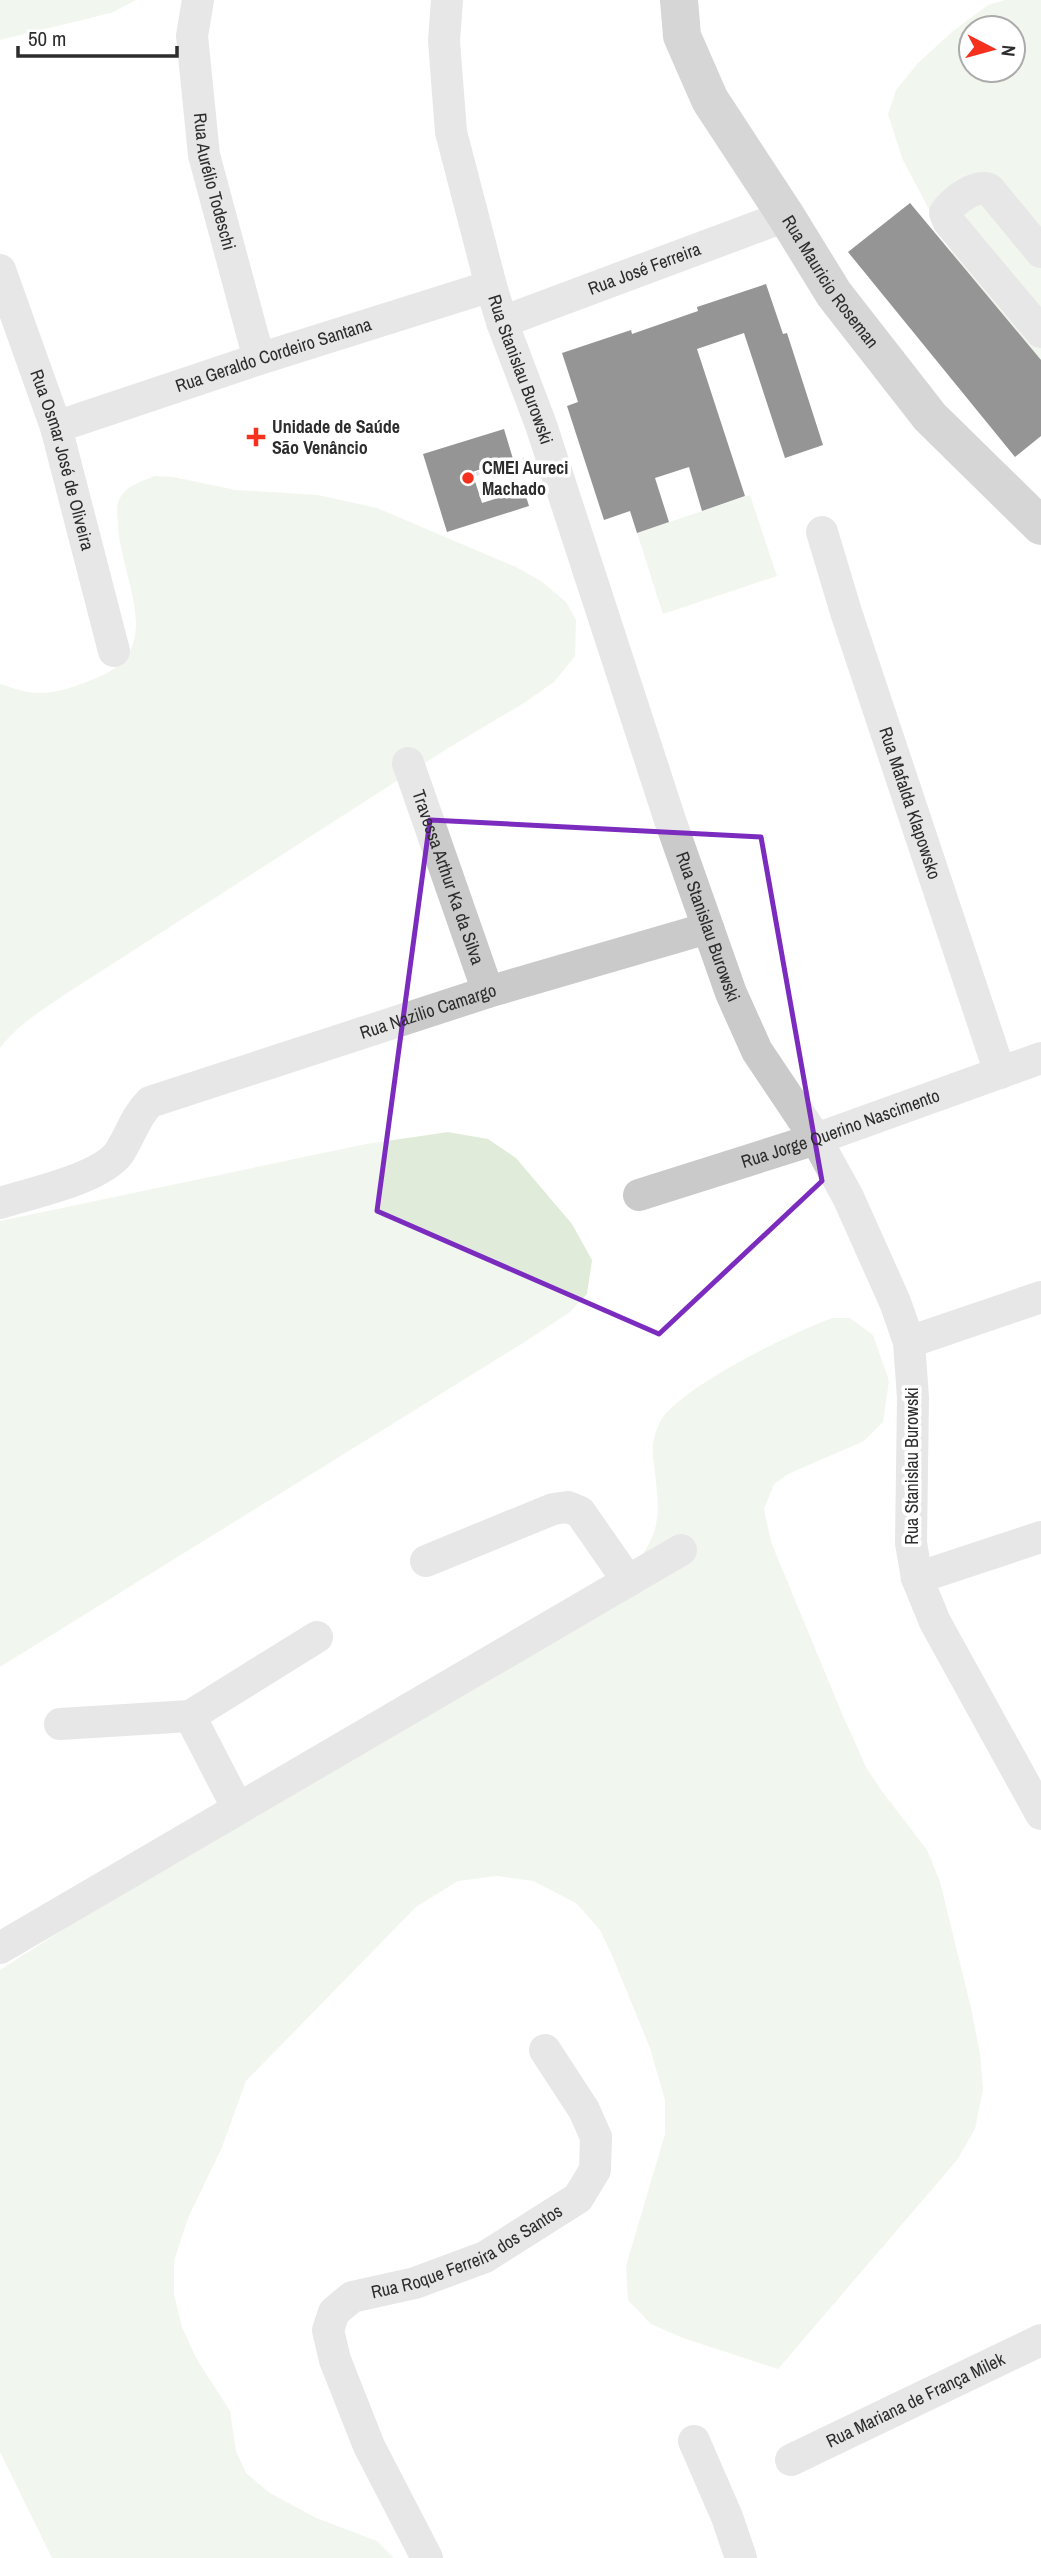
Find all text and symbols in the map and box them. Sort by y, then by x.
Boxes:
scale bar [18,14,177,58]
north arrow [957,14,1027,84]
text: 50 m [28,24,66,53]
text: N [995,44,1022,58]
street label: Rua Aurélio Todeschi [188,112,242,253]
street label: Rua Mauricio Roseman [776,210,885,353]
street label: Rua José Ferreira [584,236,704,301]
street label: Rua Stanislau Burowski [482,291,559,447]
street label: Rua Geraldo Cordeiro Santana [172,311,374,398]
street label: Rua Osmar José de Oliveira [24,366,100,553]
place label: Unidade de Saúde São Venâncio [272,414,400,460]
marker: Unidade de Saúde São Venâncio [246,427,266,447]
place label: CMEI Aureci Machado [482,455,568,501]
marker: CMEI Aureci Machado [460,470,476,486]
street label: Rua Mafalda Klapowsko [873,723,947,882]
street label: Travessa Arthur Ka da Silva [406,786,490,968]
street label: Rua Stanislau Burowski [670,848,746,1006]
street label: Rua Nazilio Camargo [356,977,499,1045]
street label: Rua Jorge Querino Nascimento [738,1083,943,1174]
street label: Rua Stanislau Burowski [899,1387,924,1545]
street label: Rua Roque Ferreira dos Santos [369,2198,567,2304]
street label: Rua Mariana de França Milek [822,2346,1009,2453]

